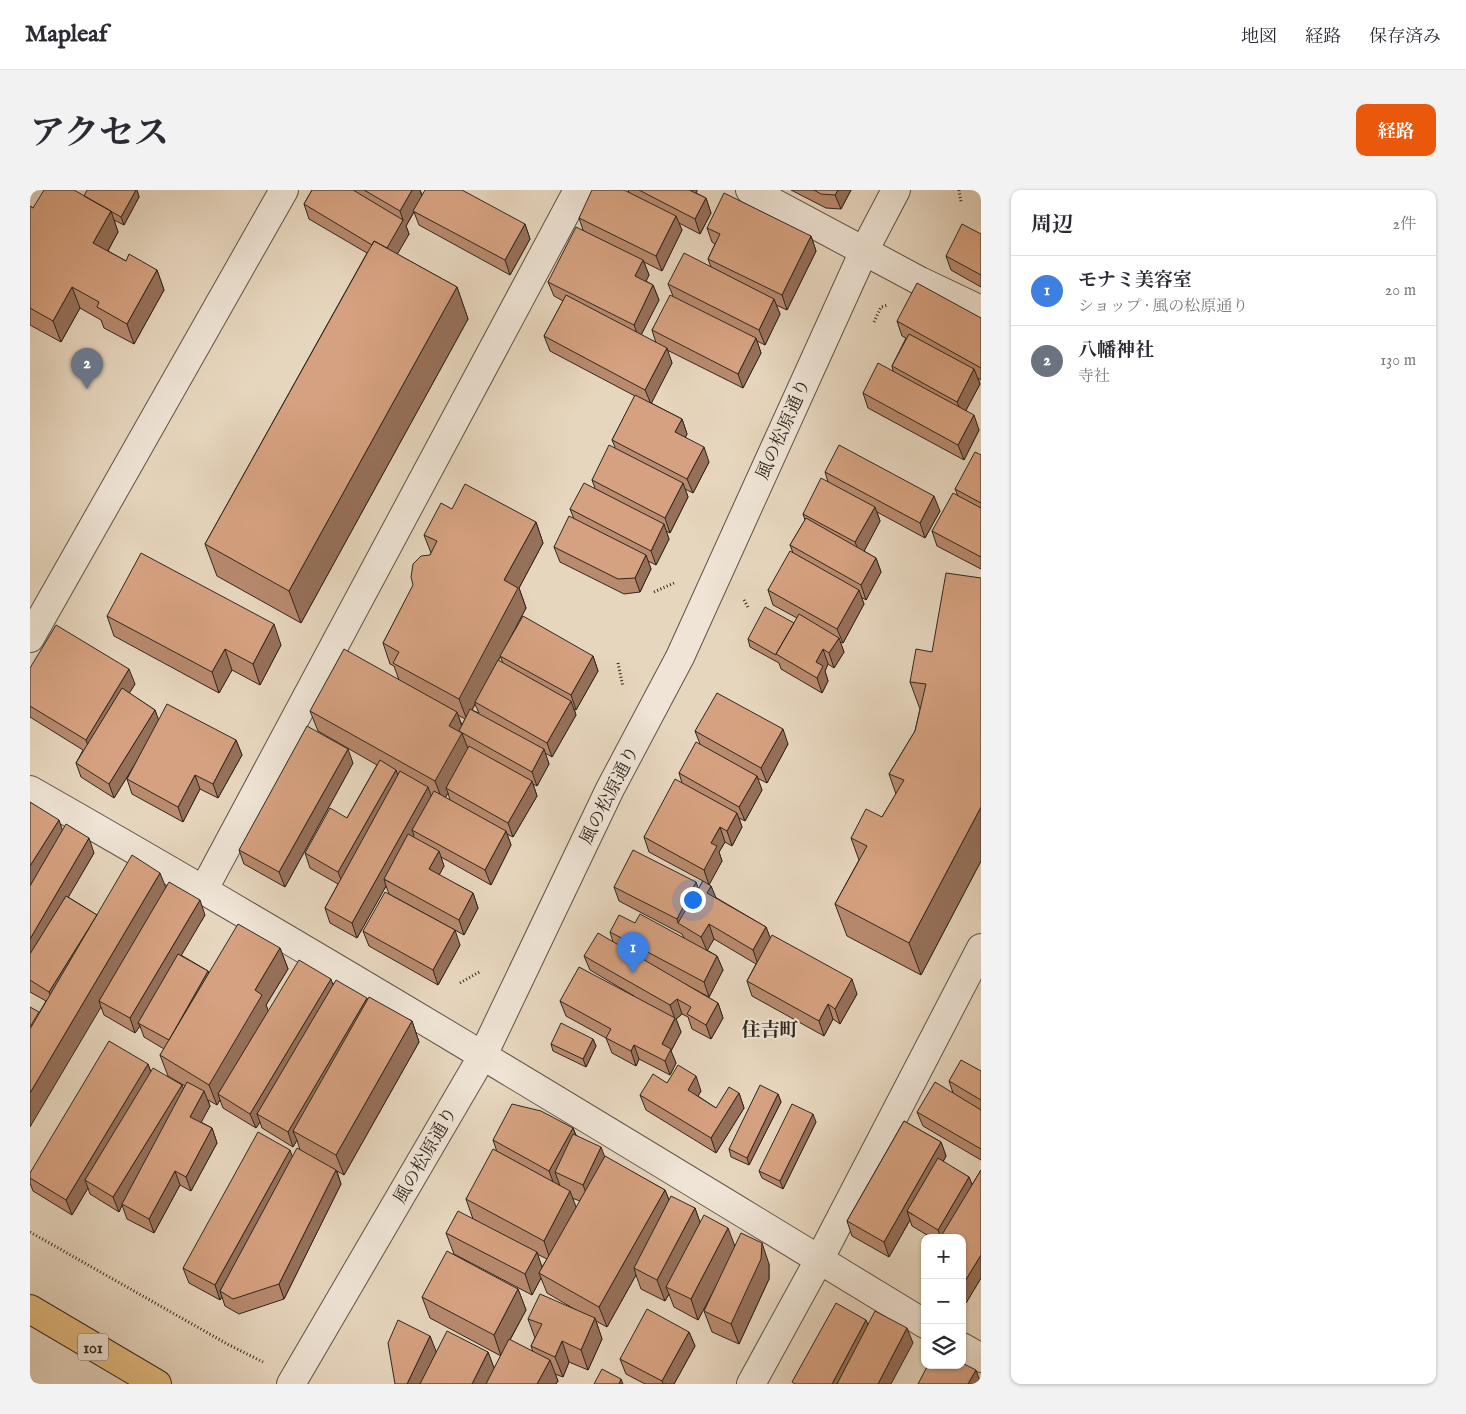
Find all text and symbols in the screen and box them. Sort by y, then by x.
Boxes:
text: Mapleaf [25,19,107,50]
text: 地図 [1241,26,1277,49]
text: 経路 [1305,26,1341,49]
text: 保存済み [1369,26,1441,49]
button: 経路 [1356,104,1436,156]
text: アクセス [30,112,169,157]
text: 周辺 [1031,212,1073,239]
text: 2件 [1392,215,1416,235]
text: モナミ美容室 [1078,269,1192,293]
text: 1 [1044,281,1050,301]
text: 20 m [1385,281,1416,301]
text: ショップ · 風の松原通り [1078,297,1248,317]
text: 八幡神社 [1078,339,1154,363]
pin: 2 [71,348,103,389]
text: 2 [1043,351,1051,371]
text: 130 m [1380,351,1416,371]
text: 寺社 [1078,367,1110,387]
street label: 風の松原通り [752,376,817,484]
street label: 風の松原通り [576,742,645,849]
your location [680,887,706,913]
pin: 1 [617,932,649,973]
district label: 住吉町 [741,1019,799,1043]
street label: 風の松原通り [389,1103,463,1208]
map controls [921,1234,966,1369]
button: + [921,1234,966,1279]
button: − [921,1279,966,1324]
button: layers [921,1324,966,1369]
road number: 101 [78,1334,108,1360]

